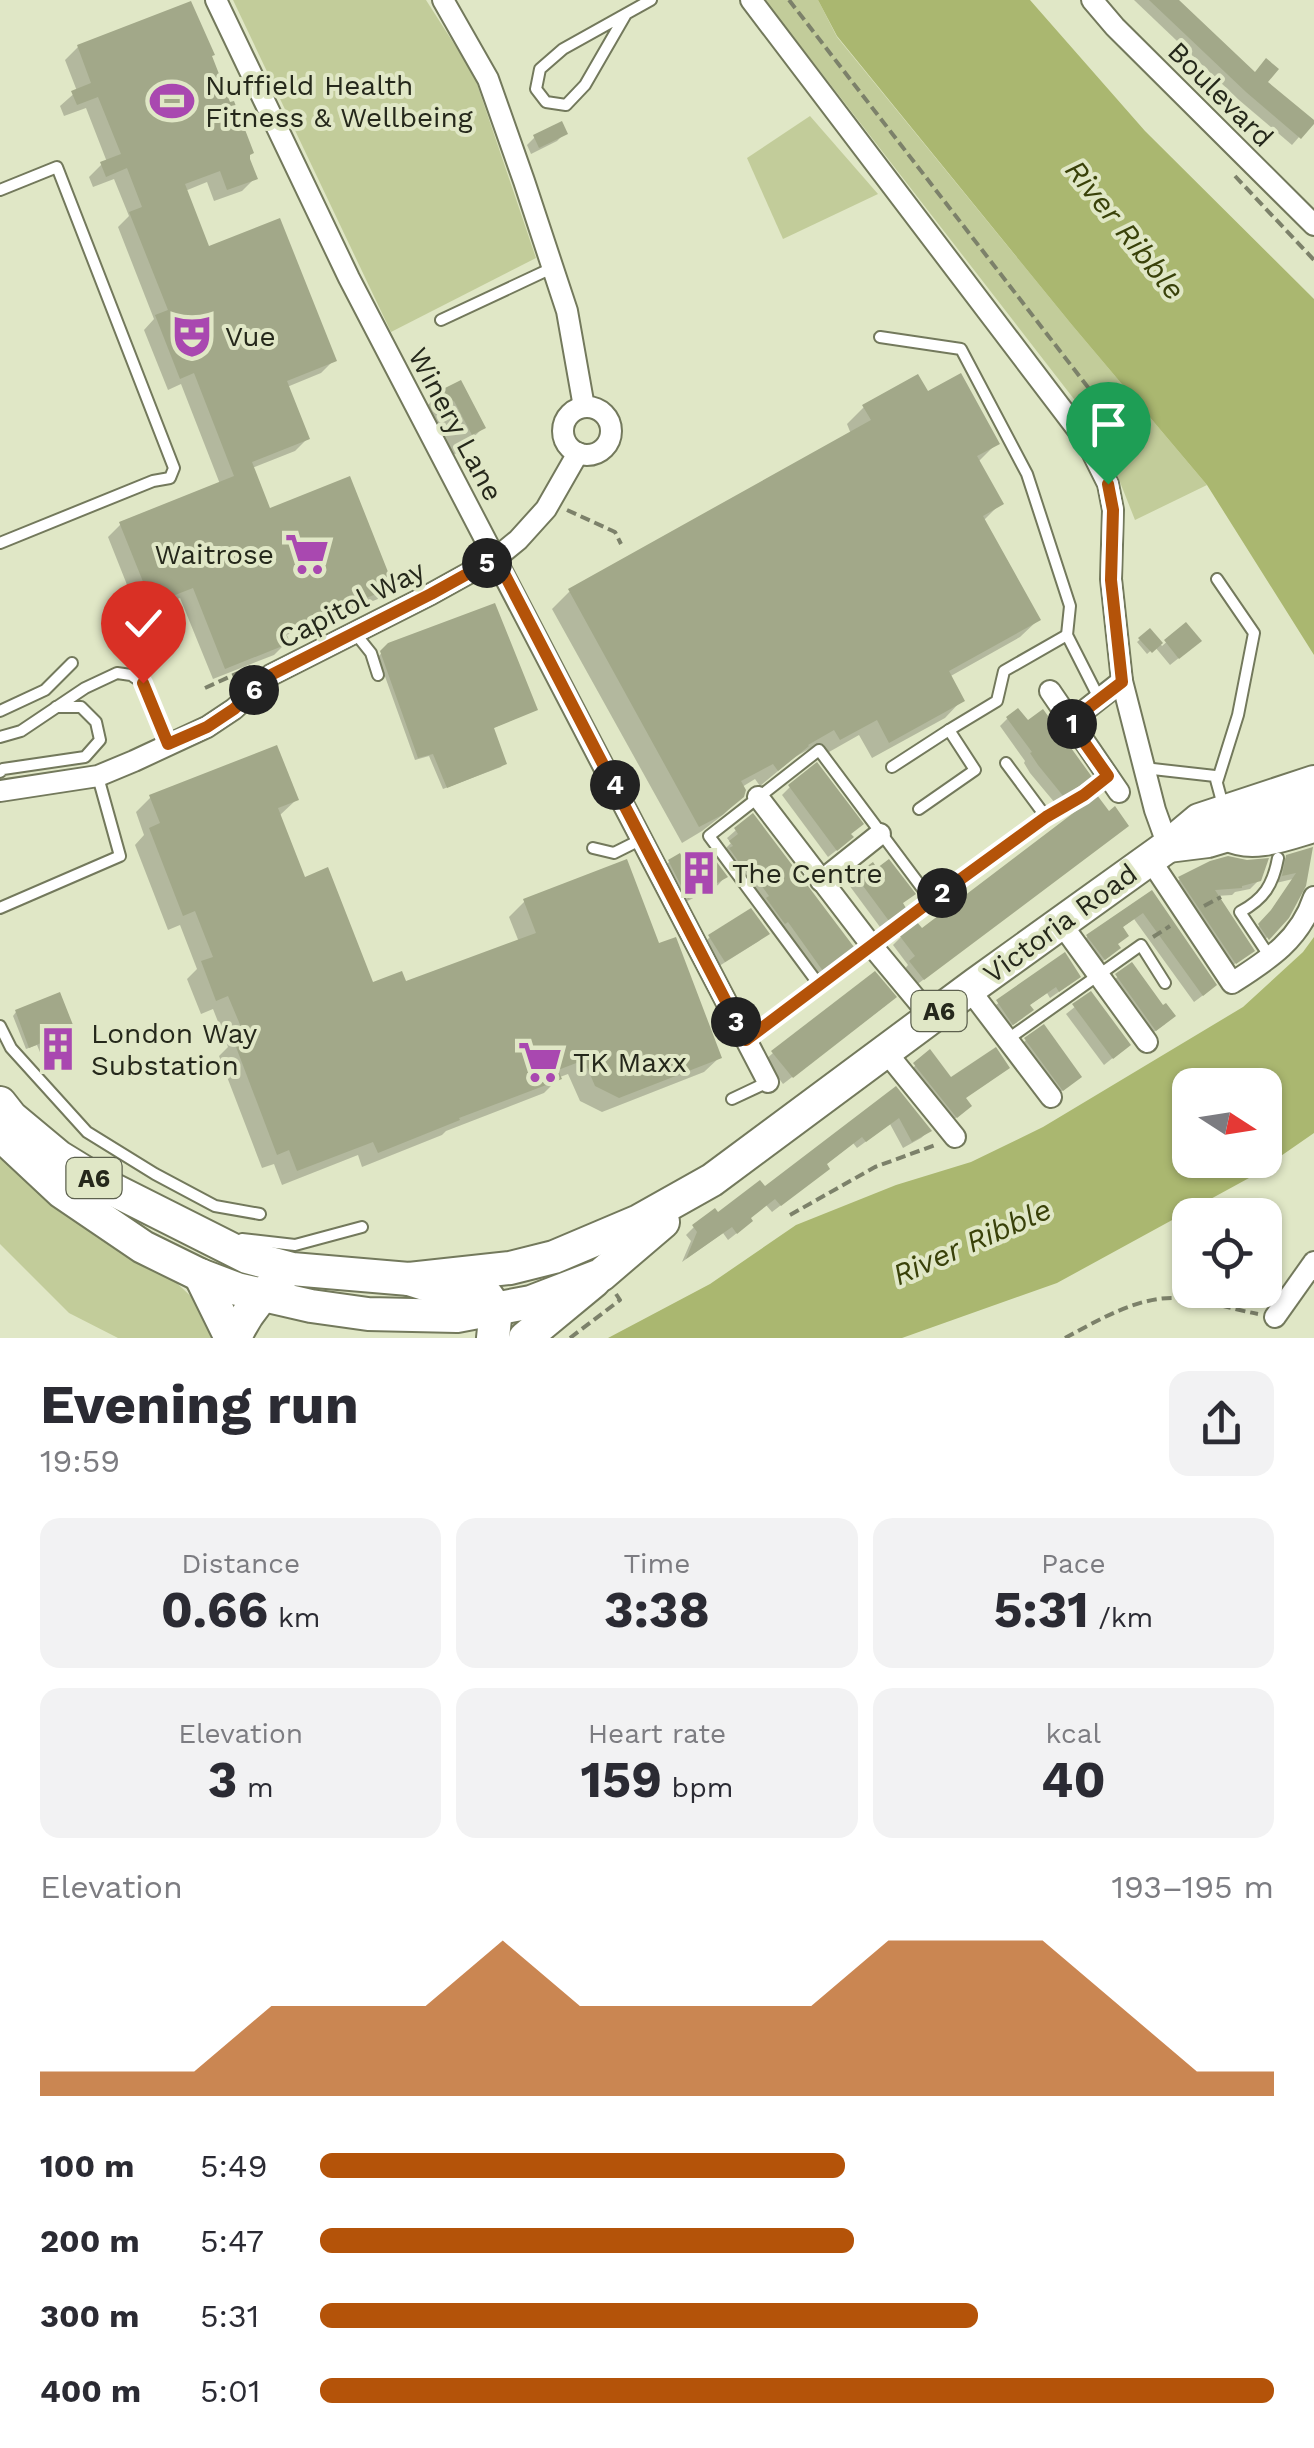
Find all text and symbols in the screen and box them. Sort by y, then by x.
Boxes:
street label: Boulevard [1161,35,1280,154]
place label: Nuffield Health Fitness & Wellbeing [205,69,473,134]
sports icon: Nuffield Health Fitness & Wellbeing [148,77,196,125]
water label: River Ribble [1058,153,1192,307]
theatre icon: Vue [168,312,216,360]
place label: Vue [225,320,276,353]
street label: Winery Lane [401,342,510,506]
pin [1066,382,1151,485]
icon: arrive [1081,397,1136,452]
supermarket icon: Waitrose [283,530,331,578]
place label: Waitrose [154,538,274,571]
pin: 5 [462,538,512,588]
text: 5 [479,546,495,579]
street label: Capitol Way [272,553,431,656]
pin [101,581,186,684]
icon: check [116,596,171,651]
pin: 6 [229,665,279,715]
text: 6 [245,673,263,706]
pin: 1 [1047,699,1097,749]
text: 1 [1066,707,1078,740]
pin: 4 [590,760,640,810]
text: 4 [606,768,624,801]
building icon: The Centre [675,849,723,897]
place label: The Centre [732,857,883,890]
street label: Victoria Road [977,857,1144,990]
pin: 2 [917,868,967,918]
text: 2 [934,876,950,909]
road number: A6 [912,991,966,1031]
pin: 3 [711,997,761,1047]
text: 3 [728,1005,744,1038]
place label: London Way Substation [91,1017,258,1082]
building icon: London Way Substation [34,1025,82,1073]
supermarket icon: TK Maxx [516,1038,564,1086]
place label: TK Maxx [573,1046,687,1079]
north arrow [1172,1068,1282,1178]
map controls [1172,1068,1282,1308]
road number: A6 [66,1158,122,1198]
water label: River Ribble [887,1191,1057,1292]
button: locate [1172,1198,1282,1308]
button: share [1169,1371,1274,1476]
text: Evening run [40,1372,359,1436]
text: 19:59 [40,1442,120,1480]
text: Distance [181,1547,300,1580]
text: Time [624,1547,690,1580]
text: Pace [1041,1547,1106,1580]
text: 0.66 [161,1580,268,1639]
text: 3:38 [604,1580,710,1639]
text: 5:31 [993,1580,1089,1639]
text: km [268,1601,320,1634]
text: /km [1089,1601,1153,1634]
text: Elevation [178,1717,303,1750]
text: Heart rate [588,1717,726,1750]
text: kcal [1046,1717,1101,1750]
text: 3 [208,1750,237,1809]
text: 159 [581,1750,662,1809]
text: 40 [1041,1750,1106,1809]
text: m [237,1771,274,1804]
text: bpm [662,1771,733,1804]
text: Elevation [40,1868,183,1906]
text: 193–195 m [1112,1868,1274,1906]
text: 100 m [40,2147,134,2185]
text: 5:49 [200,2147,267,2185]
text: 200 m [40,2222,140,2260]
text: 5:47 [200,2222,264,2260]
text: 300 m [40,2297,139,2335]
text: 5:31 [200,2297,259,2335]
text: 400 m [40,2372,141,2410]
text: 5:01 [200,2372,260,2410]

